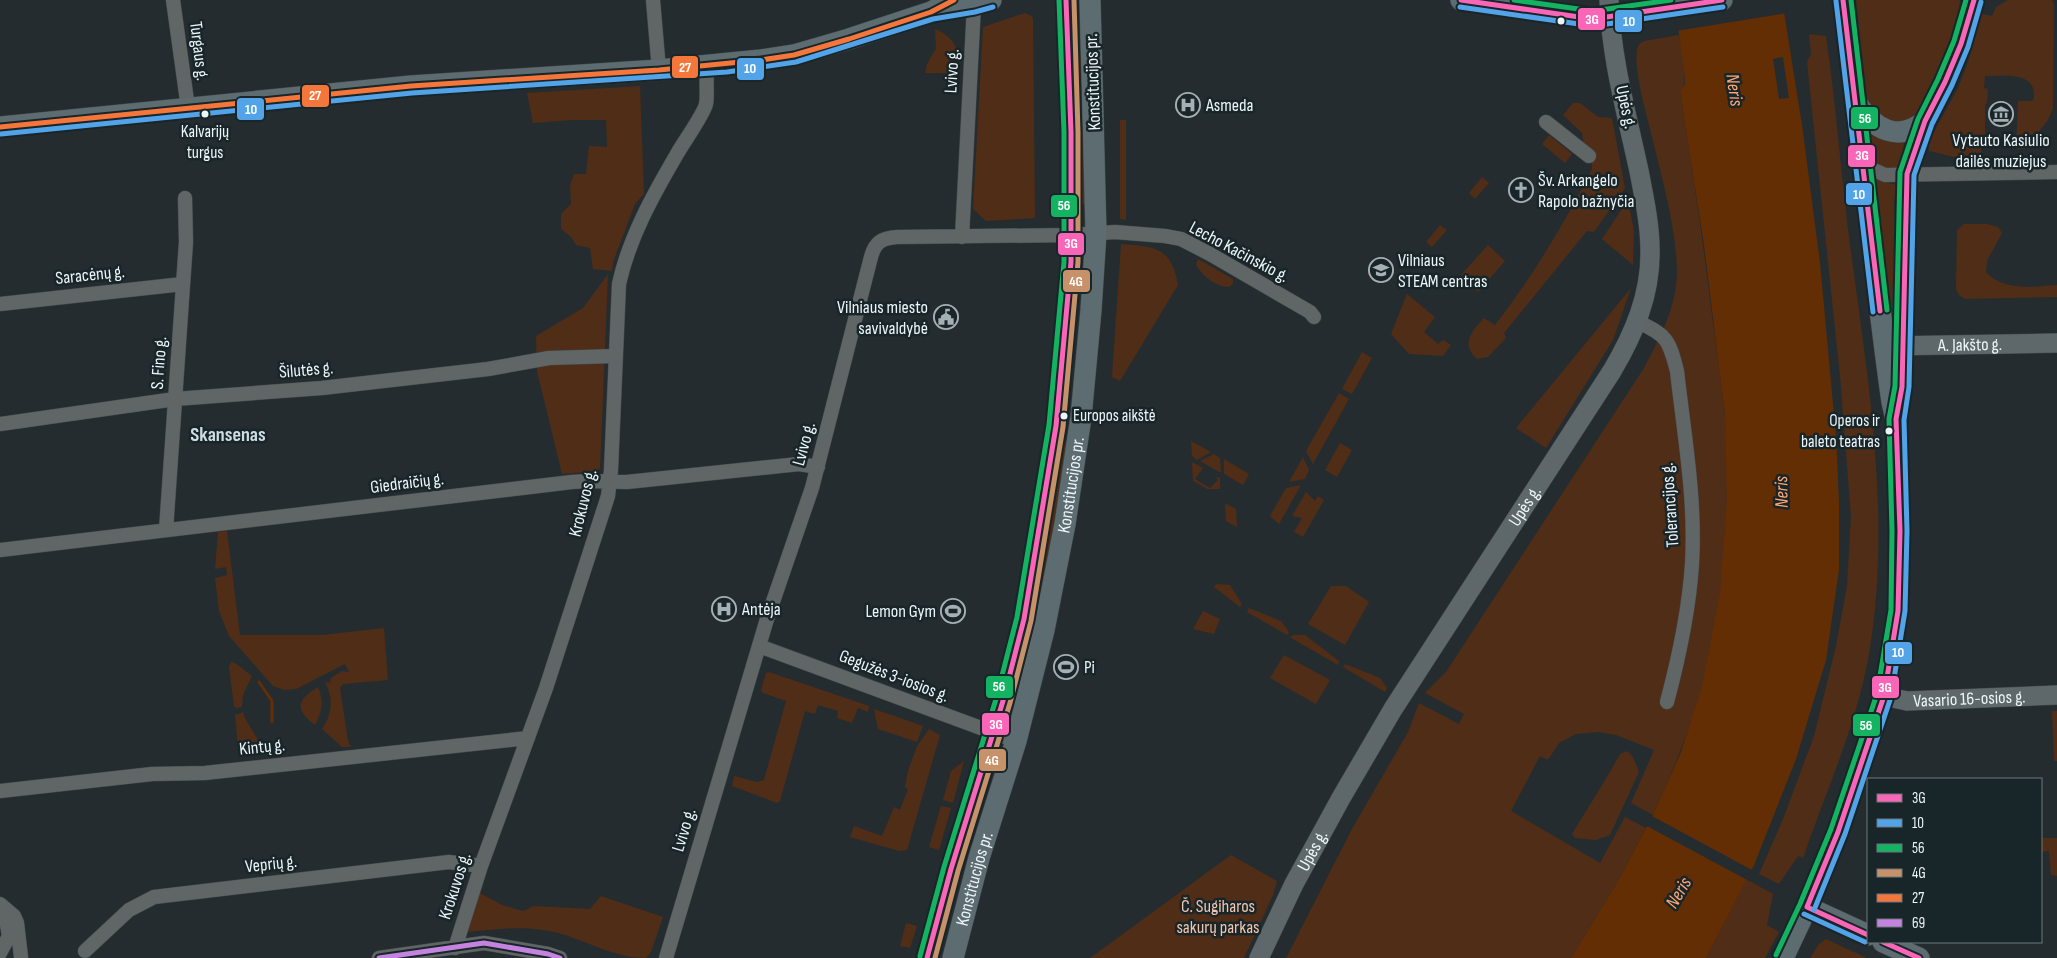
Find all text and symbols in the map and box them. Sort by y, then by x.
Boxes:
line badge: 3G [1577,7,1606,31]
line badge: 10 [1614,9,1643,33]
text: 3G [1585,11,1599,28]
text: 10 [1623,13,1635,30]
unlabelled marker [1556,16,1566,26]
street label: Turgaus g. [185,20,213,82]
street label: Konstitucijos pr. [1081,33,1105,131]
street label: Lvivo g. [940,48,964,94]
line badge: 27 [671,55,699,79]
line badge: 10 [736,57,765,81]
text: 27 [679,59,692,76]
text: 10 [744,60,756,77]
water label: Neris [1720,72,1748,108]
line badge: 27 [301,84,330,108]
street label: Upės g. [1611,84,1641,130]
text: 27 [309,87,322,104]
hospital icon: Asmeda [1175,92,1201,118]
place label: Asmeda [1205,95,1254,116]
line badge: 10 [236,97,265,121]
text: 10 [245,101,257,118]
museum icon: Vytauto Kasiulio dailės muziejus [1988,101,2014,127]
line badge: 56 [1850,106,1879,130]
marker: Kalvarijų turgus [200,109,210,119]
text: 56 [1859,110,1872,127]
place label: Kalvarijų turgus [181,122,229,163]
place label: Vytauto Kasiulio dailės muziejus [1952,130,2050,172]
line badge: 3G [1847,144,1876,168]
text: 3G [1855,147,1869,164]
place label: Šv. Arkangelo Rapolo bažnyčia [1538,170,1634,212]
church icon: Šv. Arkangelo Rapolo bažnyčia [1508,177,1534,203]
line badge: 10 [1845,182,1873,206]
text: 10 [1853,186,1865,203]
line badge: 56 [1050,194,1078,218]
text: 56 [1058,197,1071,214]
street label: Lecho Kačinskio g. [1186,217,1292,287]
line badge: 3G [1057,232,1085,256]
text: 3G [1064,235,1078,252]
place label: Vilniaus STEAM centras [1398,250,1487,292]
school or university icon: Vilniaus STEAM centras [1368,257,1394,283]
street label: Saracėnų g. [54,261,126,289]
line badge: 4G [1062,269,1091,293]
text: 4G [1069,273,1083,290]
place label: Vilniaus miesto savivaldybė [837,297,928,339]
public building icon: Vilniaus miesto savivaldybė [933,304,959,330]
street label: A. Jakšto g. [1937,333,2002,356]
street label: S. Fino g. [147,336,171,390]
street label: Šilutės g. [278,357,334,383]
place label: Europos aikštė [1073,406,1156,426]
marker: Europos aikštė [1059,411,1069,421]
place label: Operos ir baleto teatras [1801,411,1880,452]
street label: Lvivo g. [788,420,820,468]
district label: Skansenas [190,423,266,447]
marker: Operos ir baleto teatras [1884,426,1894,436]
street label: Konstitucijos pr. [1053,435,1088,535]
street label: Tolerancijos g. [1657,462,1683,548]
street label: Krokuvos g. [564,467,602,539]
street label: Giedraičių g. [369,468,445,498]
water label: Neris [1770,475,1794,508]
street label: Upės g. [1504,482,1545,530]
hospital icon: Antėja [711,596,737,622]
sports icon: Lemon Gym [940,598,966,624]
place label: Antėja [741,599,781,620]
place label: Lemon Gym [865,601,936,622]
line badge: 10 [1884,641,1913,665]
text: 10 [1892,644,1904,661]
street label: Gegužės 3-iosios g. [836,645,952,707]
sports icon: Pi [1053,654,1079,680]
place label: Pi [1084,657,1095,678]
line badge: 56 [985,675,1014,699]
line badge: 3G [1871,675,1900,699]
text: 56 [993,678,1006,695]
text: 3G [1878,679,1892,696]
street label: Vasario 16-osios g. [1913,686,2026,711]
line badge: 3G [981,712,1010,736]
line badge: 56 [1852,713,1881,737]
text: 3G [989,716,1003,733]
text: 56 [1860,717,1873,734]
street label: Kintų g. [238,734,286,760]
line badge: 4G [978,748,1007,772]
text: 4G [985,752,999,769]
legend [1867,778,2042,943]
text: 3G [1912,789,1926,808]
street label: Lvivo g. [667,806,701,854]
text: 10 [1912,814,1924,833]
street label: Upės g. [1293,826,1332,875]
street label: Konstitucijos pr. [951,829,997,928]
text: 56 [1912,839,1925,858]
street label: Krokuvos g. [434,850,476,922]
street label: Veprių g. [244,851,298,877]
text: 4G [1912,864,1926,883]
water label: Neris [1661,873,1697,913]
text: 27 [1912,889,1924,908]
park label: Č. Sugiharos sakurų parkas [1176,896,1260,938]
text: 69 [1912,914,1925,933]

